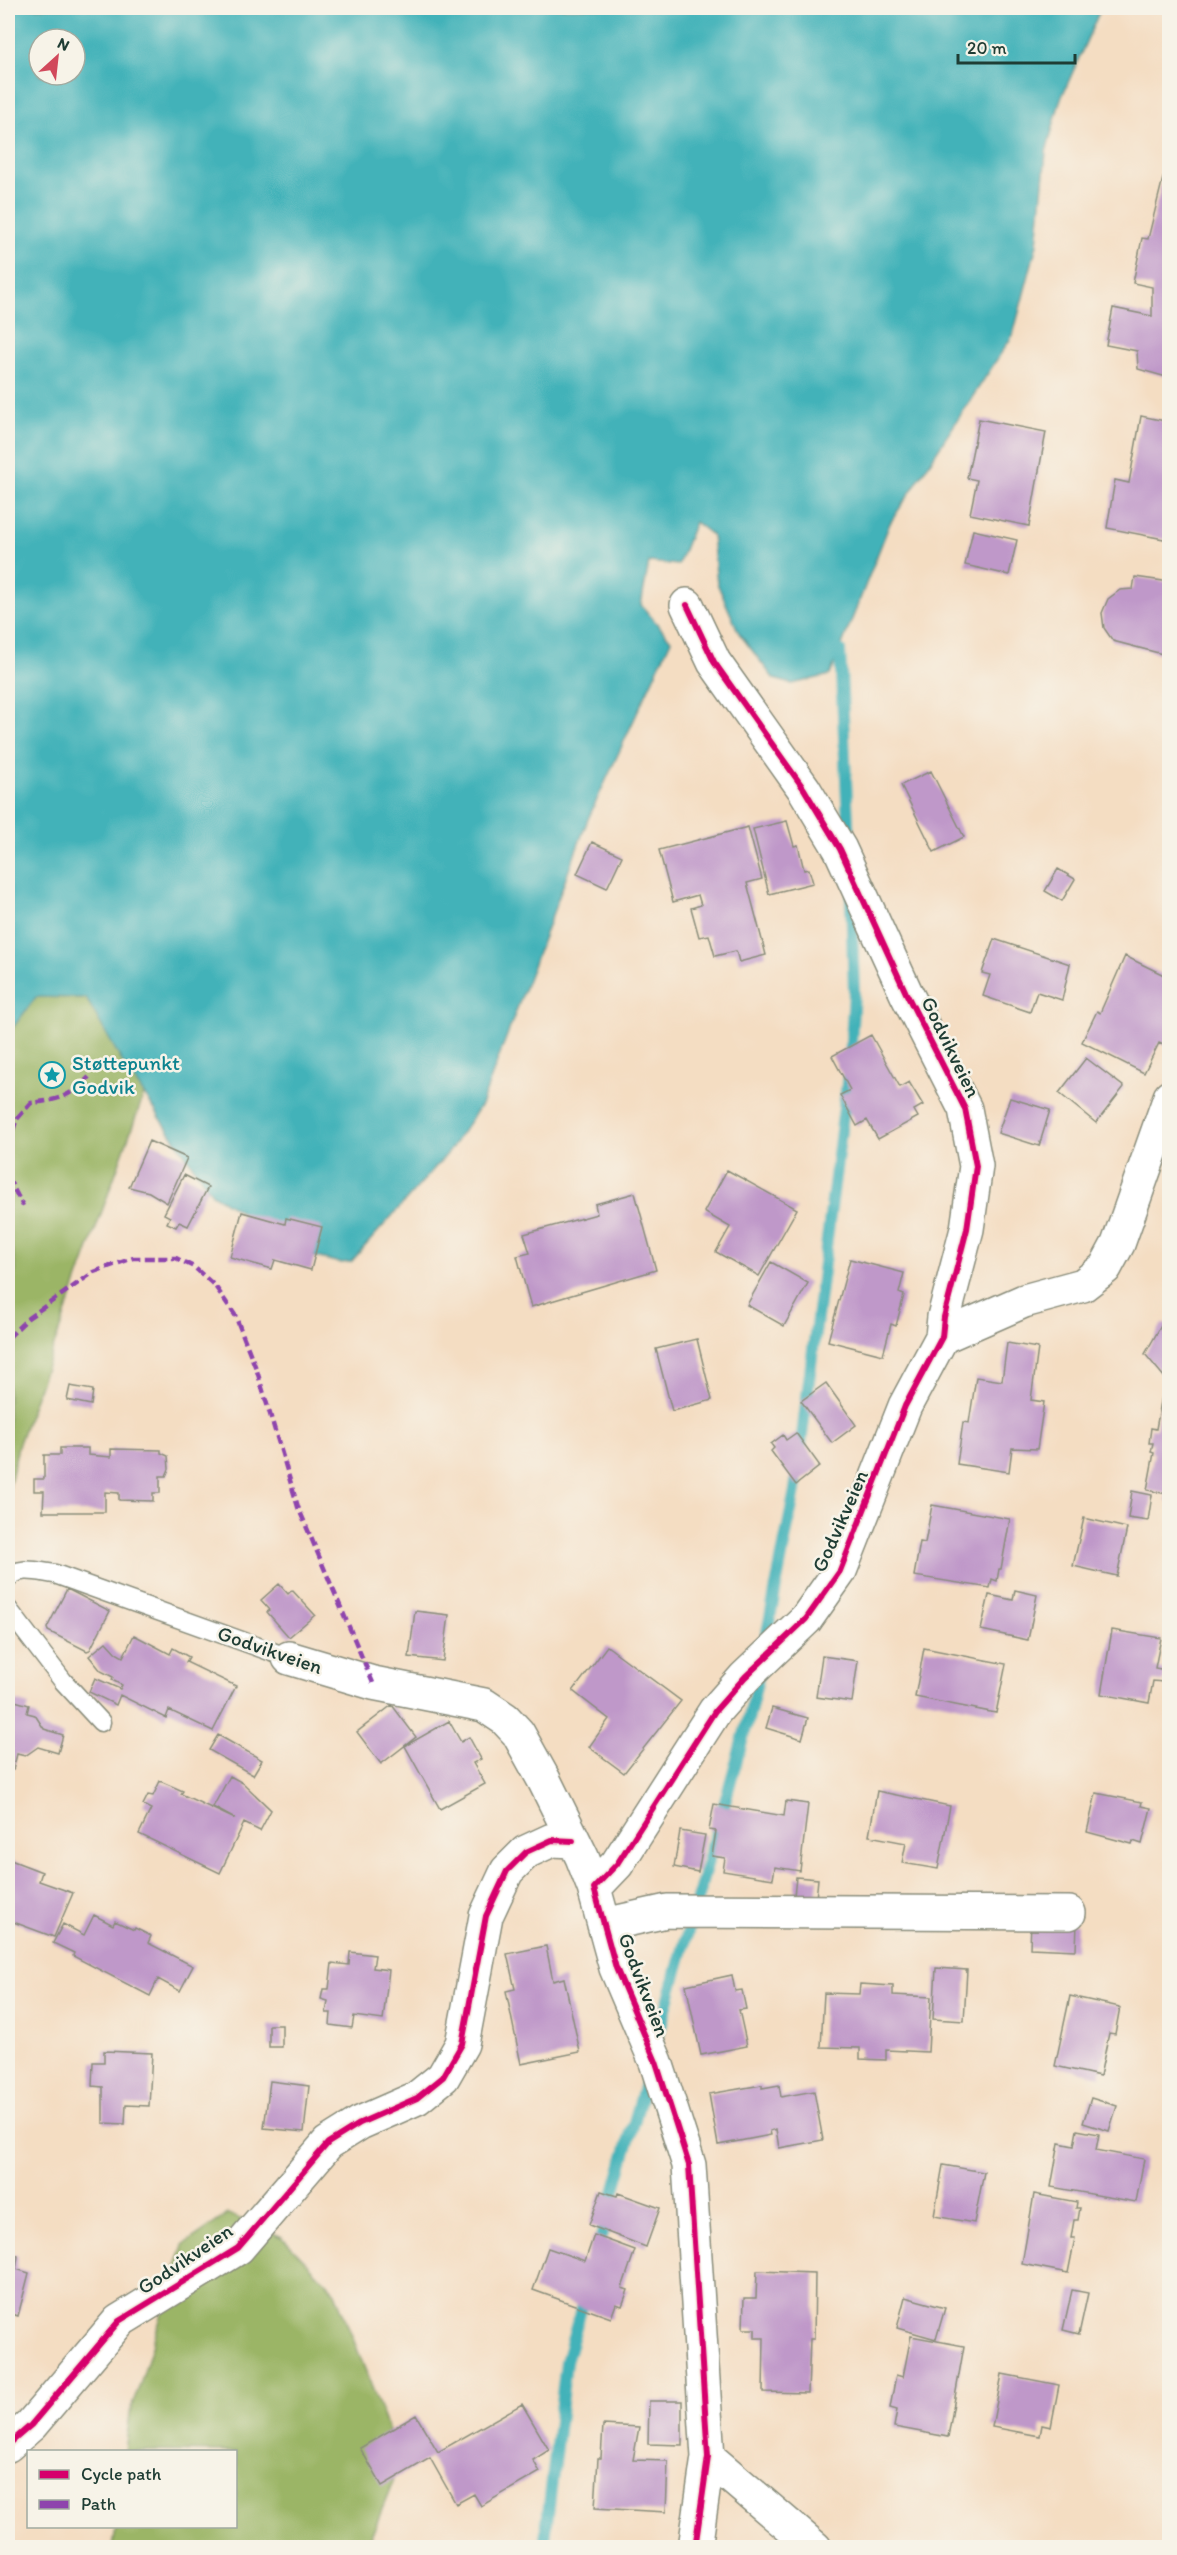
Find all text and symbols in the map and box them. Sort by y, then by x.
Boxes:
north arrow [27,27,87,87]
scale bar [958,27,1075,65]
text: N [54,33,73,55]
text: 20 m [967,37,1007,59]
street label: Godvikveien [916,992,987,1101]
place label: Støttepunkt Godvik [72,1050,180,1099]
place icon: Støttepunkt Godvik [37,1060,67,1090]
street label: Godvikveien [806,1466,873,1576]
street label: Godvikveien [214,1620,326,1679]
street label: Godvikveien [613,1929,676,2040]
street label: Godvikveien [132,2218,237,2299]
legend [27,2450,237,2528]
text: Cycle path [81,2463,162,2485]
text: Path [81,2493,116,2515]

